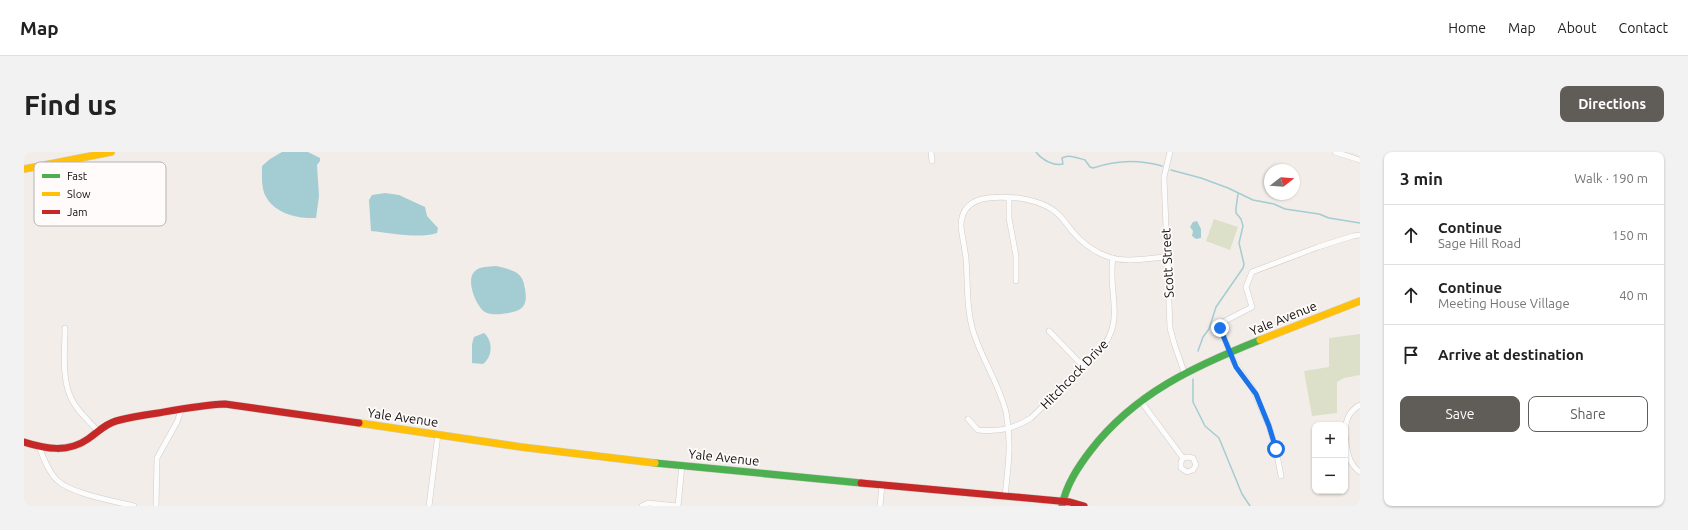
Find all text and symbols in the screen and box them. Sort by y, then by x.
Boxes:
text: Map [20,17,59,39]
text: Home [1448,20,1486,36]
text: Map [1508,20,1536,36]
text: About [1558,20,1597,36]
text: Contact [1619,20,1668,36]
button: Directions [1560,86,1664,122]
text: Find us [24,89,117,120]
legend [34,162,166,226]
north arrow [1264,164,1300,200]
text: 3 min [1400,169,1443,188]
text: Fast [67,170,88,182]
text: Walk · 190 m [1574,171,1648,185]
text: Slow [67,188,91,200]
text: Jam [67,206,88,218]
text: Continue [1438,219,1502,236]
icon: ahead [1400,224,1422,246]
street label: Scott Street [1158,228,1176,298]
text: 150 m [1612,228,1648,242]
text: Sage Hill Road [1438,236,1521,250]
text: Continue [1438,279,1502,296]
icon: ahead [1400,284,1422,306]
text: 40 m [1619,288,1648,302]
text: Meeting House Village [1438,296,1570,310]
street label: Yale Avenue [1247,298,1319,338]
route end [1211,319,1229,337]
street label: Hitchcock Drive [1037,337,1111,411]
icon: arrive [1400,344,1422,366]
text: Arrive at destination [1438,346,1584,363]
button: Save [1400,396,1520,432]
button: Share [1528,396,1648,432]
street label: Yale Avenue [367,405,439,429]
map controls [1312,422,1348,494]
button: + [1312,422,1348,458]
route start [1267,440,1285,458]
street label: Yale Avenue [688,446,760,468]
button: − [1312,458,1348,494]

